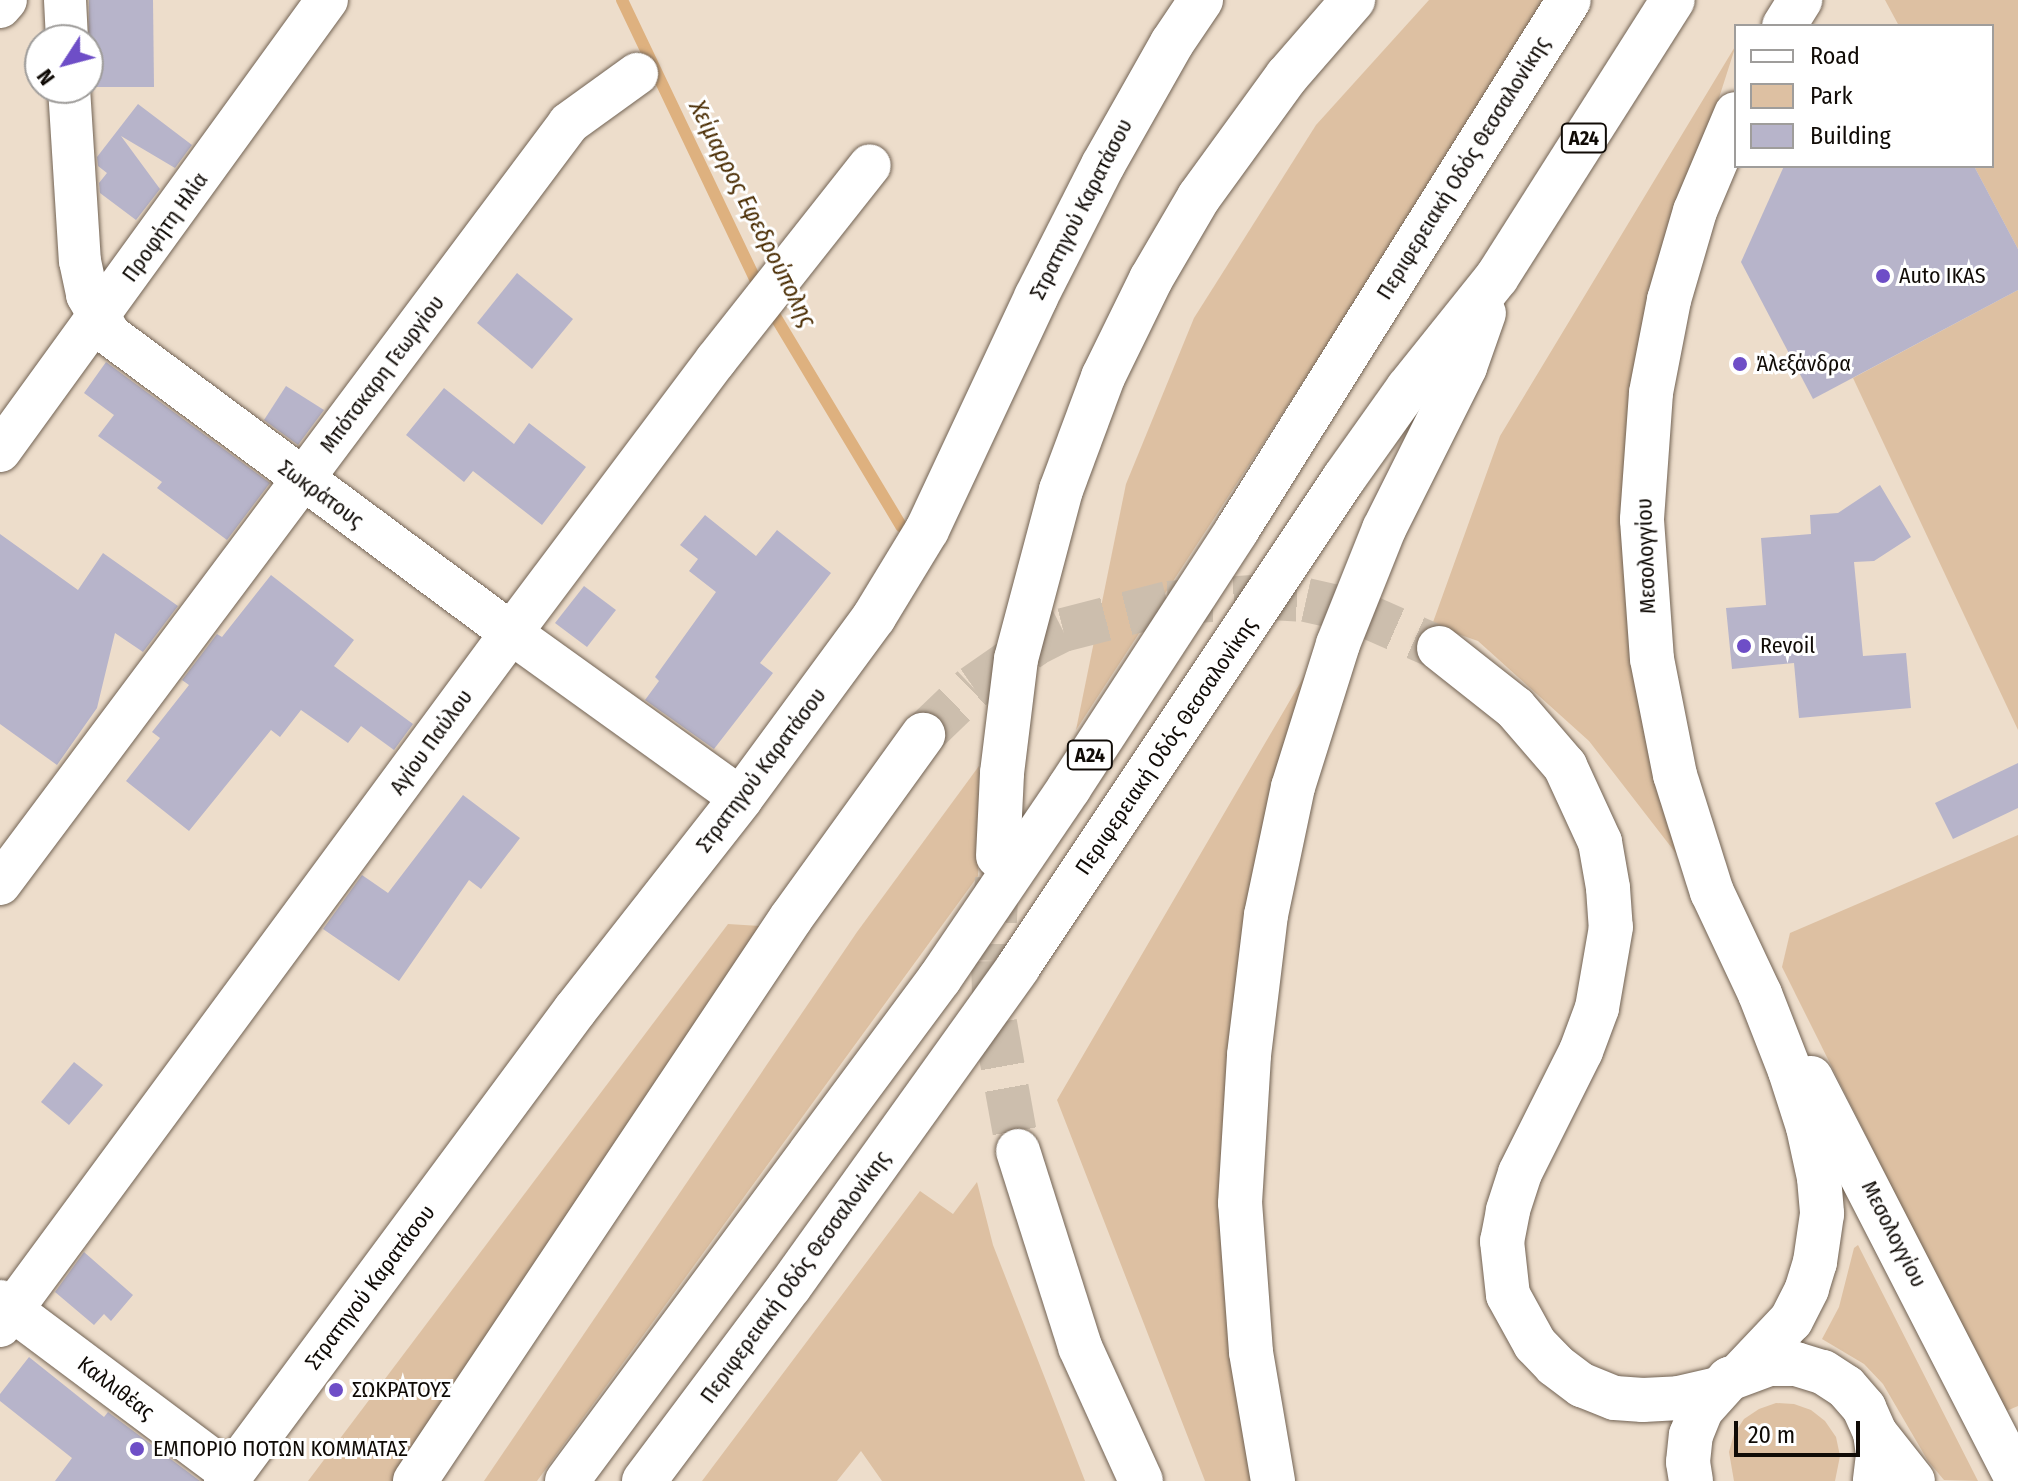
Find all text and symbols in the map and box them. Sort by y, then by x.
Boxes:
north arrow [24,24,104,104]
legend [1734,24,1994,168]
street label: Περιφερειακή Οδός Θεσσαλονίκης [1371,32,1555,304]
text: Road [1810,42,1860,70]
text: N [31,64,61,90]
text: Park [1810,82,1853,110]
water label: Χείμαρρος Εφεδρούπολης [682,96,822,332]
street label: Στρατηγού Καρατάσου [1024,114,1138,304]
road number: Α24 [1560,122,1608,154]
text: Building [1810,122,1891,150]
street label: Προφήτη Ηλία [116,167,214,287]
place label: Auto IKAS [1899,263,1986,289]
marker: Auto IKAS [1874,267,1892,285]
street label: Μπότσκαρη Γεωργίου [314,290,450,458]
place label: Άλεξάνδρα [1756,351,1851,377]
marker: Άλεξάνδρα [1731,355,1749,373]
street label: Σωκράτους [273,454,369,534]
street label: Μεσολογγίου [1631,498,1661,614]
street label: Περιφερειακή Οδός Θεσσαλονίκης [1070,612,1262,880]
place label: Revoil [1760,633,1815,659]
marker: Revoil [1735,637,1753,655]
street label: Στρατηγού Καρατάσου [691,683,831,857]
street label: Αγίου Παύλου [384,684,478,800]
road number: Α24 [1066,739,1114,771]
street label: Περιφερειακή Οδός Θεσσαλονίκης [695,1146,895,1408]
street label: Μεσολογγίου [1856,1176,1932,1292]
street label: Στρατηγού Καρατάσου [300,1200,440,1374]
street label: Καλλιθέας [73,1351,159,1425]
place label: ΣΩΚΡΑΤΟΥΣ [352,1377,451,1403]
marker: ΣΩΚΡΑΤΟΥΣ [327,1381,345,1399]
scale bar [1738,1405,1864,1455]
text: 20 m [1748,1421,1795,1449]
place label: ΕΜΠΟΡΙΟ ΠΟΤΩΝ ΚΟΜΜΑΤΑΣ [153,1436,408,1462]
marker: ΕΜΠΟΡΙΟ ΠΟΤΩΝ ΚΟΜΜΑΤΑΣ [128,1440,146,1458]

